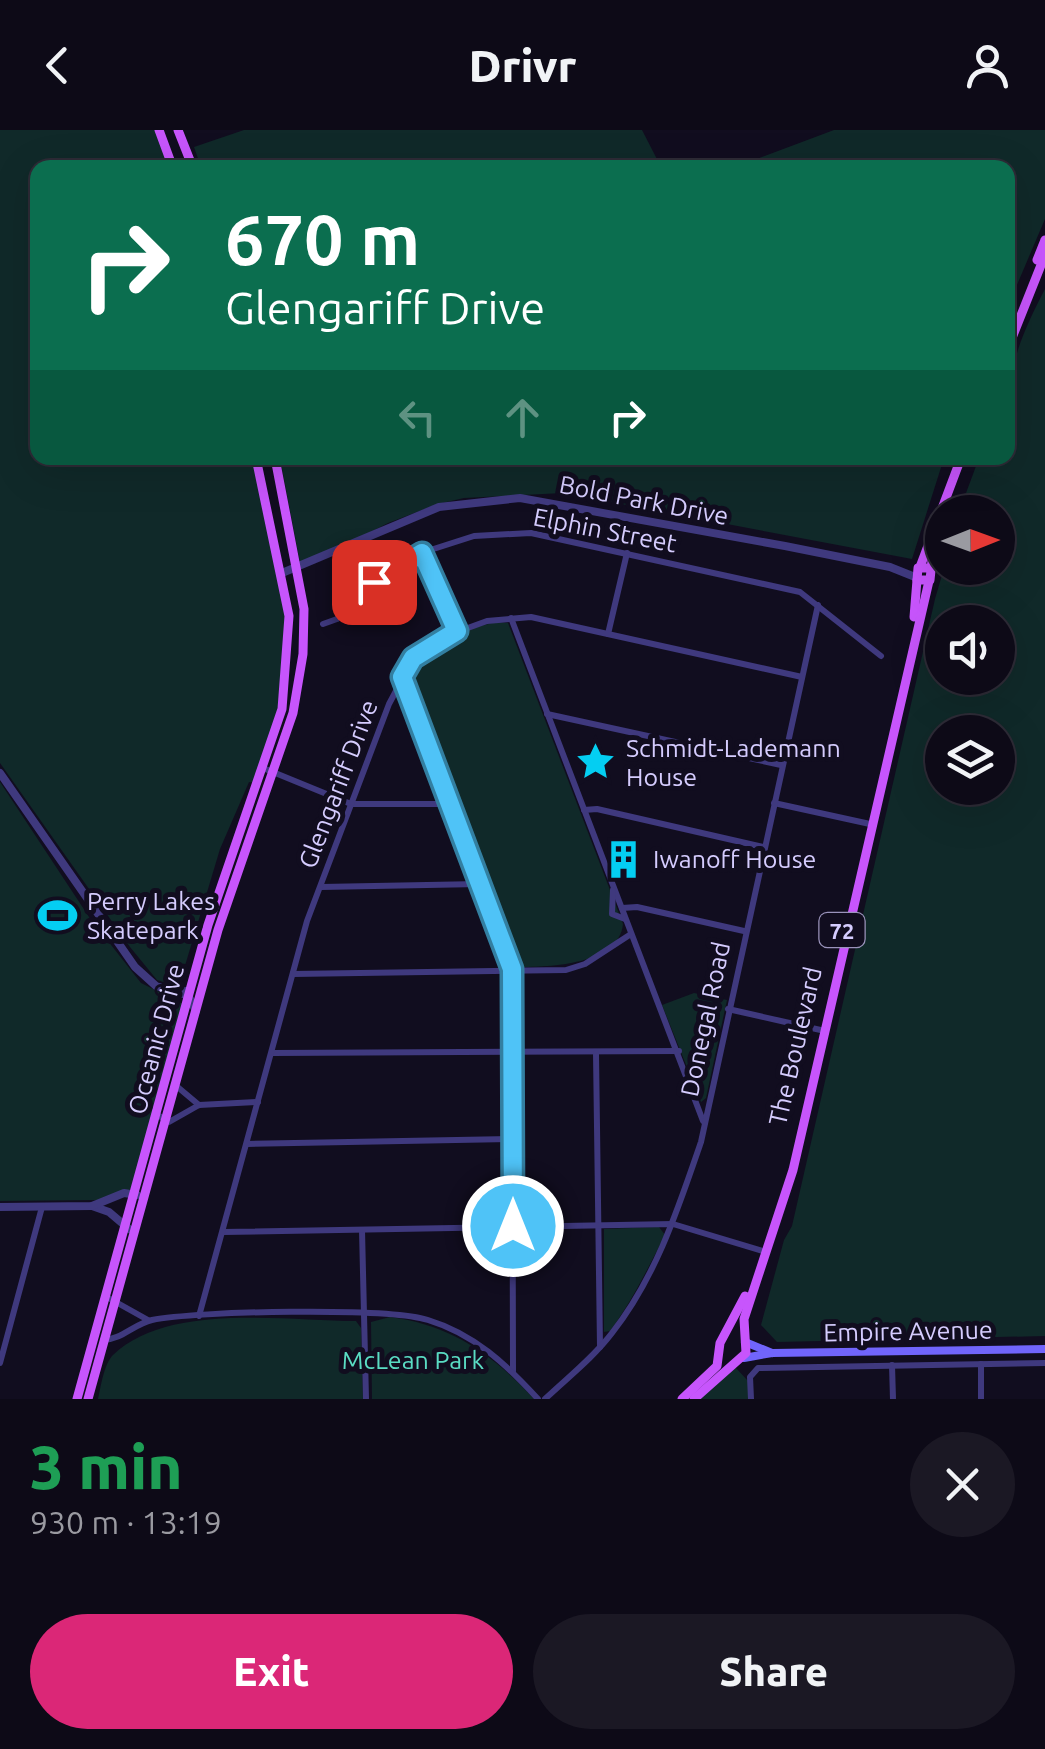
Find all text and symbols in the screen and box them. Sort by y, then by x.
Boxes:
icon: back [30,38,85,93]
icon: person [960,38,1015,93]
text: Drivr [468,40,577,91]
icon: right [60,200,190,330]
text: 670 m [225,200,420,278]
text: Glengariff Drive [225,282,545,333]
icon: left [390,390,445,445]
icon: ahead [495,390,550,445]
icon: right [600,390,655,445]
street label: Bold Park Drive [557,470,731,530]
north arrow [925,495,1015,585]
map controls [925,495,1015,805]
street label: Elphin Street [531,502,679,558]
pin [332,540,417,625]
icon: arrive [347,555,402,610]
button: sound [925,605,1015,695]
street label: Glengariff Drive [293,696,383,872]
button: layers [925,715,1015,805]
place label: Schmidt-Lademann House [626,734,841,791]
place icon: Schmidt-Lademann House [575,741,617,783]
building icon: Iwanoff House [602,838,644,880]
place label: Iwanoff House [653,845,816,873]
place label: Perry Lakes Skatepark [87,887,215,944]
sports icon: Perry Lakes Skatepark [36,894,78,936]
road number: 72 [820,913,864,947]
street label: Donegal Road [675,939,735,1099]
street label: Oceanic Drive [122,961,190,1117]
street label: The Boulevard [763,964,827,1128]
position arrow [461,1174,565,1278]
street label: Empire Avenue [823,1316,993,1346]
park label: McLean Park [342,1346,485,1374]
button: close [910,1432,1015,1537]
text: 3 min [30,1433,183,1500]
text: 930 m · 13:19 [30,1504,222,1540]
button: Exit [30,1614,513,1729]
button: Share [533,1614,1015,1729]

